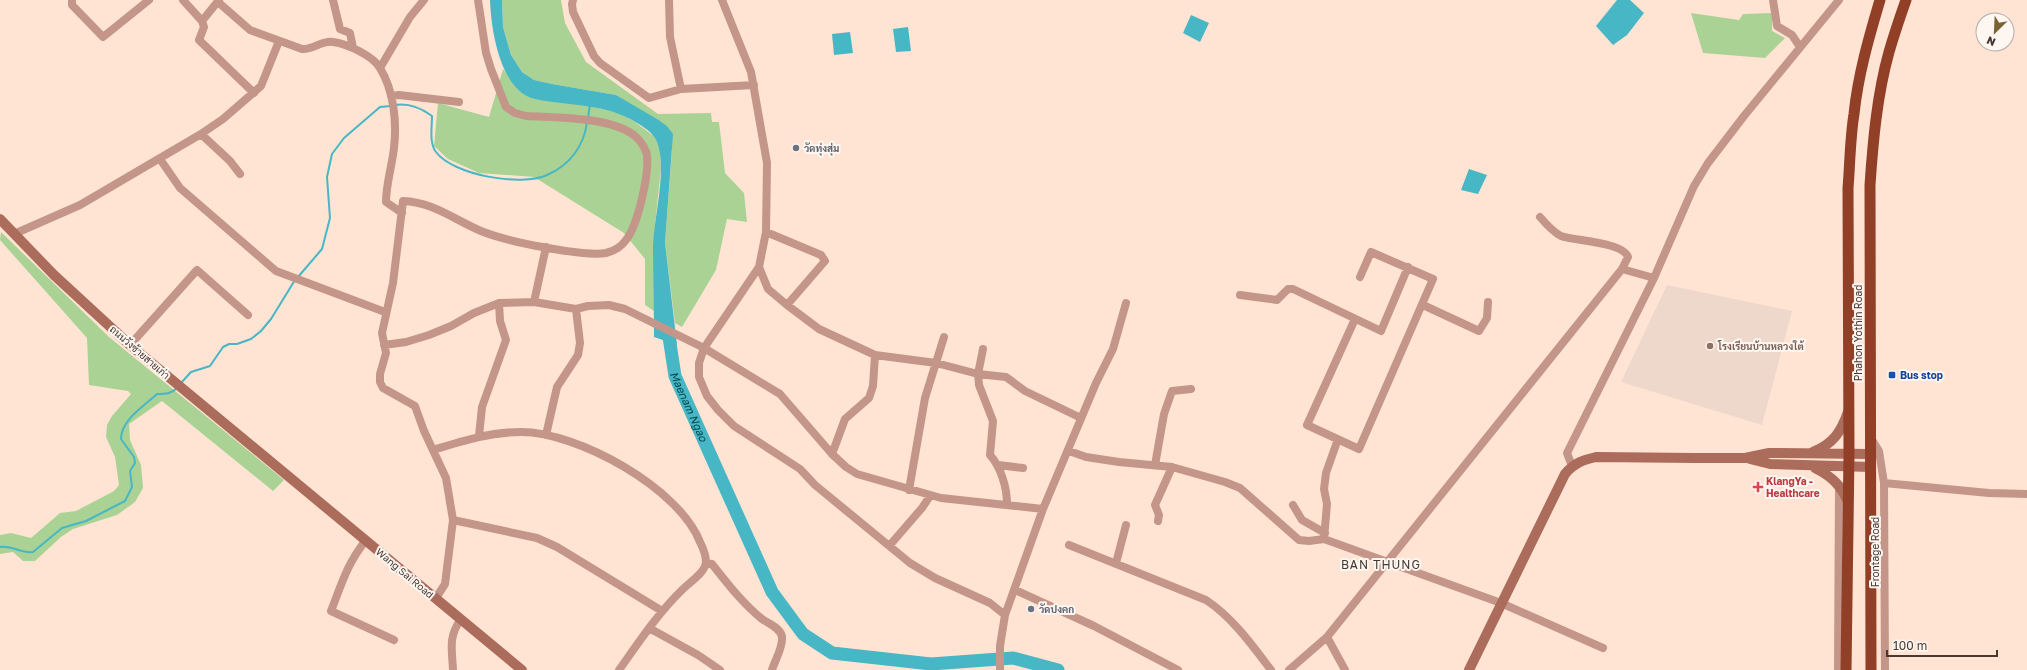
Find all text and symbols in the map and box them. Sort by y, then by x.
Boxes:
north arrow [1975,12,2015,52]
text: N [1984,34,1997,49]
place label: วัดทุ่งสุ่ม [804,142,839,156]
marker: วัดทุ่งสุ่ม [791,143,801,153]
street label: Phahon Yothin Road [1852,285,1864,381]
street label: ถนนวังซ้ายสายเก่า [108,323,172,381]
place label: โรงเรียนบ้านหลวงใต้ [1717,340,1805,352]
marker: โรงเรียนบ้านหลวงใต้ [1705,341,1715,351]
water label: Maenam Ngao [668,369,711,445]
place label: Bus stop [1900,369,1943,381]
marker: Bus stop [1887,370,1897,380]
place label: KlangYa - Healthcare [1766,475,1820,499]
marker: KlangYa - Healthcare [1753,482,1763,492]
street label: Frontage Road [1869,517,1881,587]
street label: Wang Sai Road [374,545,436,601]
district label: BAN THUNG [1341,557,1421,572]
place label: วัดปงคก [1039,603,1074,615]
marker: วัดปงคก [1026,604,1036,614]
scale bar [1887,632,1997,658]
text: 100 m [1893,638,1927,653]

